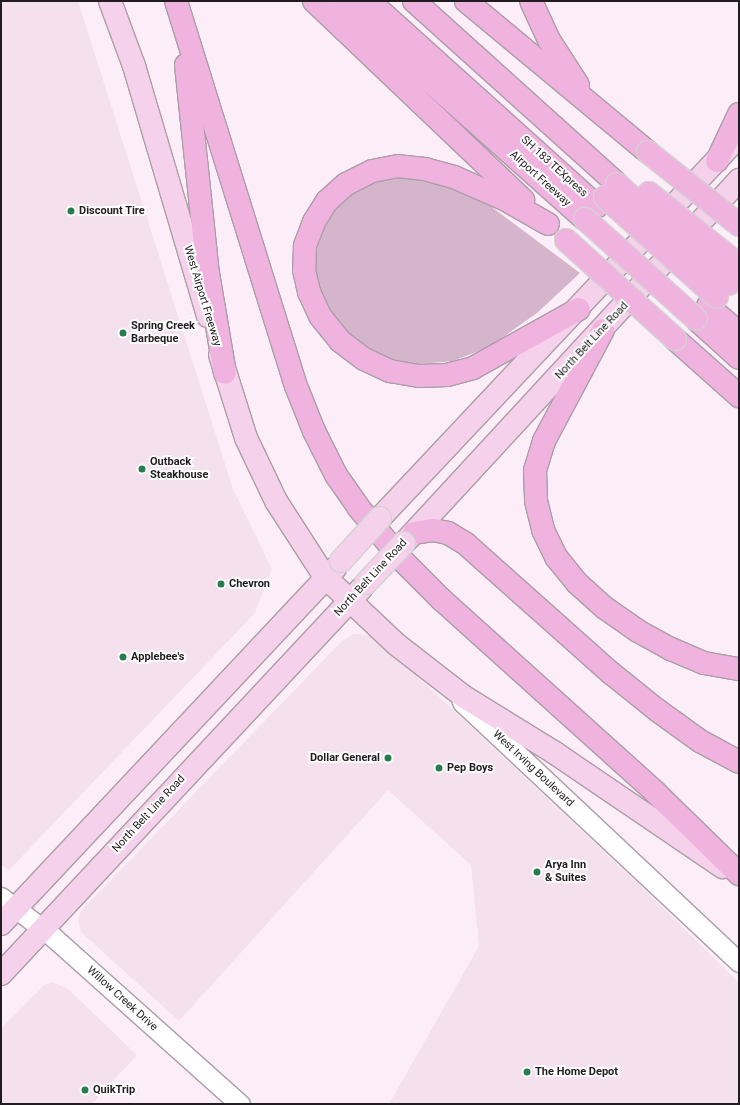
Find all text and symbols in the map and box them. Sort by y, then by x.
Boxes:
street label: SH 183 TEXpress [518,134,590,200]
street label: Airport Freeway [507,148,573,210]
place label: Discount Tire [79,204,145,218]
marker: Discount Tire [66,206,76,216]
street label: West Airport Freeway [180,244,224,348]
street label: North Belt Line Road [553,300,631,382]
place label: Spring Creek Barbeque [131,320,195,346]
marker: Spring Creek Barbeque [118,328,128,338]
place label: Outback Steakhouse [150,456,208,482]
marker: Outback Steakhouse [137,464,147,474]
street label: North Belt Line Road [332,537,410,619]
place label: Chevron [229,577,270,591]
marker: Chevron [216,579,226,589]
place label: Applebee's [131,650,184,664]
marker: Applebee's [118,652,128,662]
street label: West Irving Boulevard [490,728,576,810]
place label: Dollar General [310,751,380,765]
marker: Dollar General [383,753,393,763]
place label: Pep Boys [447,761,493,775]
marker: Pep Boys [434,763,444,773]
street label: North Belt Line Road [110,773,188,855]
place label: Arya Inn & Suites [545,859,586,885]
marker: Arya Inn & Suites [532,867,542,877]
street label: Willow Creek Drive [84,964,160,1034]
place label: The Home Depot [535,1065,618,1079]
marker: The Home Depot [522,1067,532,1077]
place label: QuikTrip [93,1083,135,1097]
marker: QuikTrip [80,1085,90,1095]

